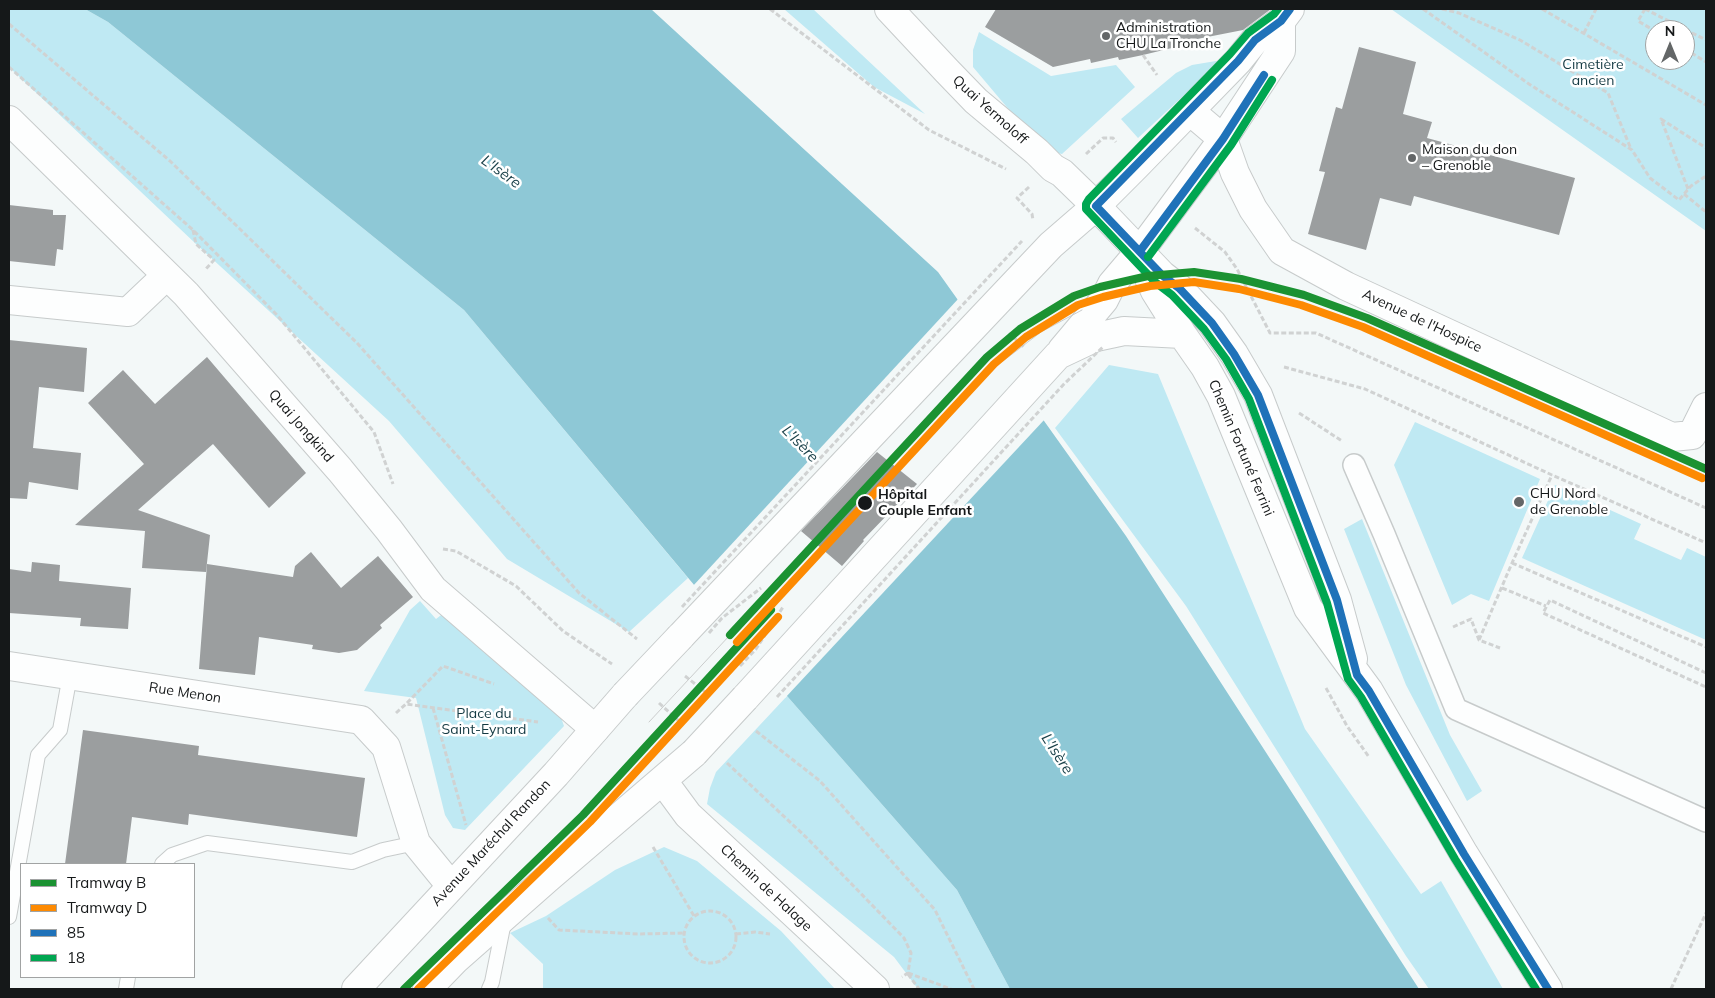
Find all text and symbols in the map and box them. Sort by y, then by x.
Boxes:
place label: Administration CHU La Tronche [1116,20,1221,52]
north arrow [1645,20,1695,70]
text: N [1665,22,1675,40]
marker: Administration CHU La Tronche [1100,30,1112,42]
park label: Cimetière ancien [1562,57,1624,90]
street label: Quai Yermoloff [949,72,1031,148]
place label: Maison du don – Grenoble [1422,142,1517,174]
water label: L'Isère [478,152,524,192]
marker: Maison du don – Grenoble [1406,152,1418,164]
street label: Avenue de l'Hospice [1359,286,1485,356]
street label: Chemin Fortuné Ferrini [1205,377,1277,519]
street label: Quai Jongkind [265,386,337,466]
water label: L'Isère [778,422,822,466]
place label: CHU Nord de Grenoble [1530,486,1608,518]
place label: Hôpital Couple Enfant [878,487,972,520]
marker: Hôpital Couple Enfant [856,494,874,512]
marker: CHU Nord de Grenoble [1512,495,1526,509]
street label: Rue Menon [148,679,222,707]
park label: Place du Saint-Eynard [442,706,526,739]
water label: L'Isère [1037,730,1077,778]
street label: Avenue Maréchal Randon [428,776,554,910]
street label: Chemin de Halage [717,841,815,935]
legend [20,863,195,978]
text: Tramway B [67,873,146,892]
text: Tramway D [67,898,147,917]
text: 85 [67,923,85,942]
text: 18 [67,948,85,967]

